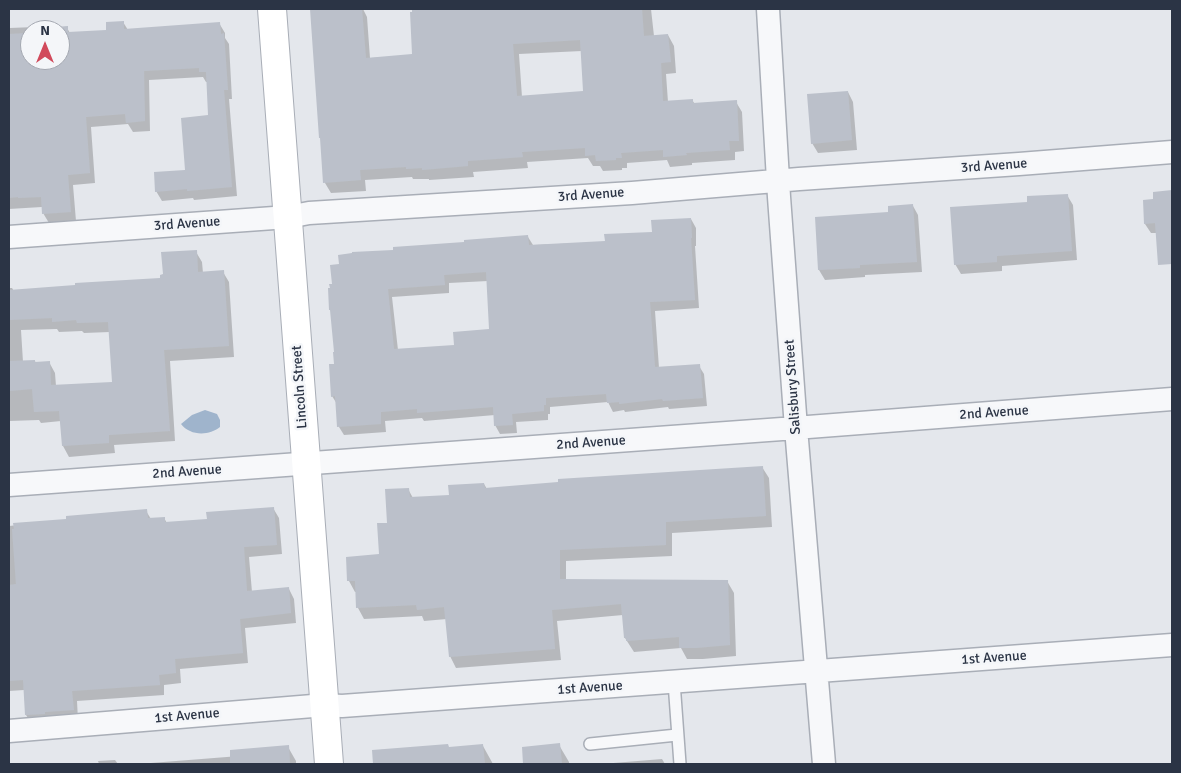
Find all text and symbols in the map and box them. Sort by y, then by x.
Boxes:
north arrow [20,20,70,70]
text: N [40,22,50,39]
street label: 3rd Avenue [960,155,1028,177]
street label: 3rd Avenue [557,184,625,206]
street label: 3rd Avenue [153,213,221,235]
street label: Salisbury Street [781,339,805,435]
street label: Lincoln Street [289,345,311,429]
street label: 2nd Avenue [959,402,1029,424]
street label: 2nd Avenue [556,432,626,454]
street label: 2nd Avenue [152,461,222,483]
street label: 1st Avenue [961,647,1027,669]
street label: 1st Avenue [557,677,623,699]
street label: 1st Avenue [154,705,220,727]

